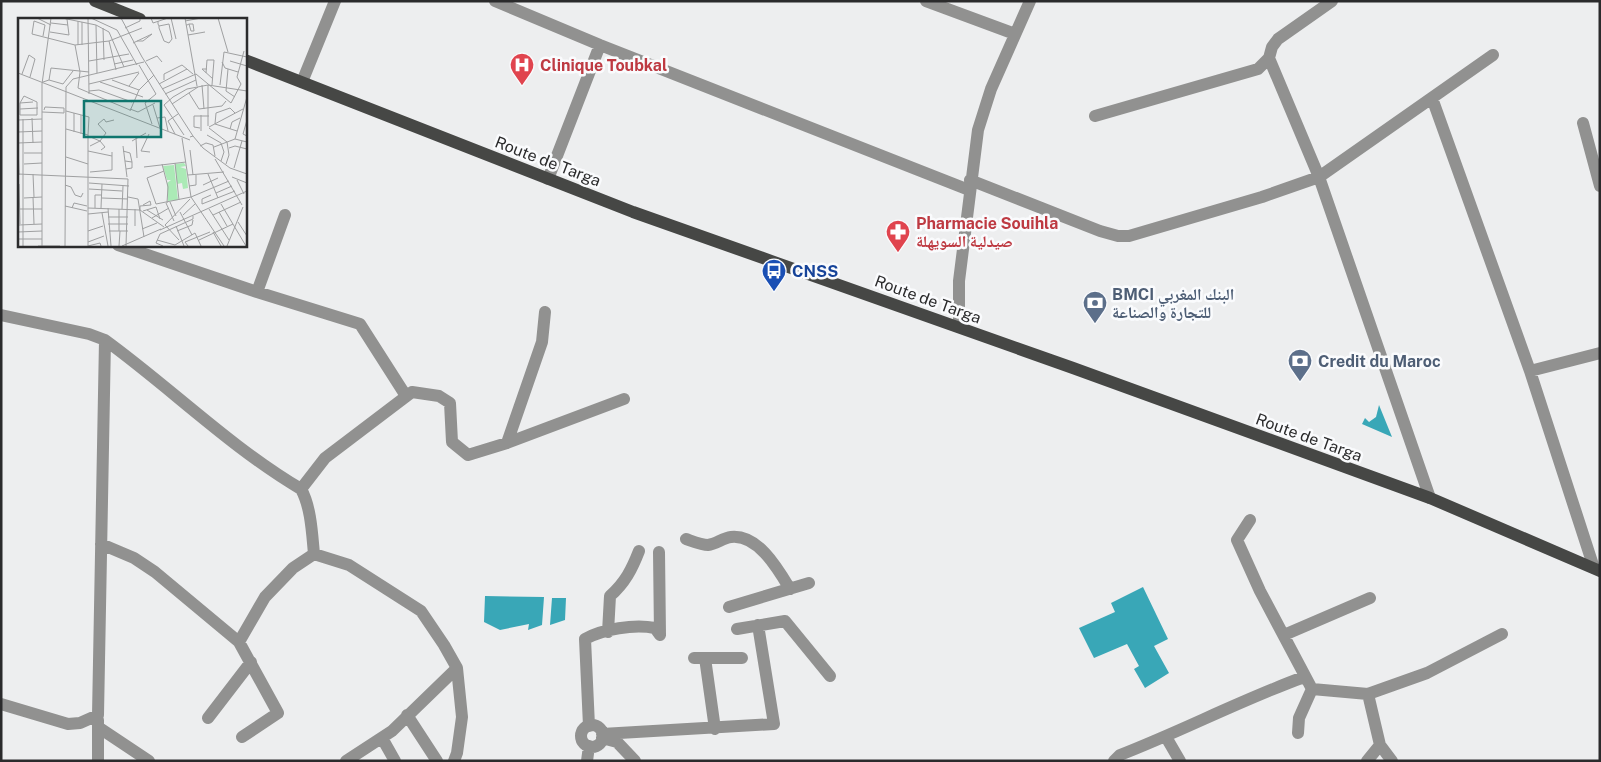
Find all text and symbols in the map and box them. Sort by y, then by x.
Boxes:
inset map [18,18,246,246]
hospital icon: Clinique Toubkal [509,52,535,86]
place label: Clinique Toubkal [540,56,667,75]
street label: Route de Targa [492,133,603,190]
place label: Pharmacie Souihla صيدلية السويهلة [916,214,1058,251]
pharmacy icon: Pharmacie Souihla صيدلية السويهلة [885,219,911,253]
bus stop icon: CNSS [761,258,787,292]
place label: CNSS [792,262,838,281]
street label: Route de Targa [872,271,984,328]
place label: BMCI البنك المغربي للتجارة والصناعة [1112,285,1234,322]
bank icon: BMCI البنك المغربي للتجارة والصناعة [1082,290,1108,324]
bank icon: Credit du Maroc [1287,348,1313,382]
place label: Credit du Maroc [1318,352,1441,371]
street label: Route de Targa [1253,409,1365,466]

